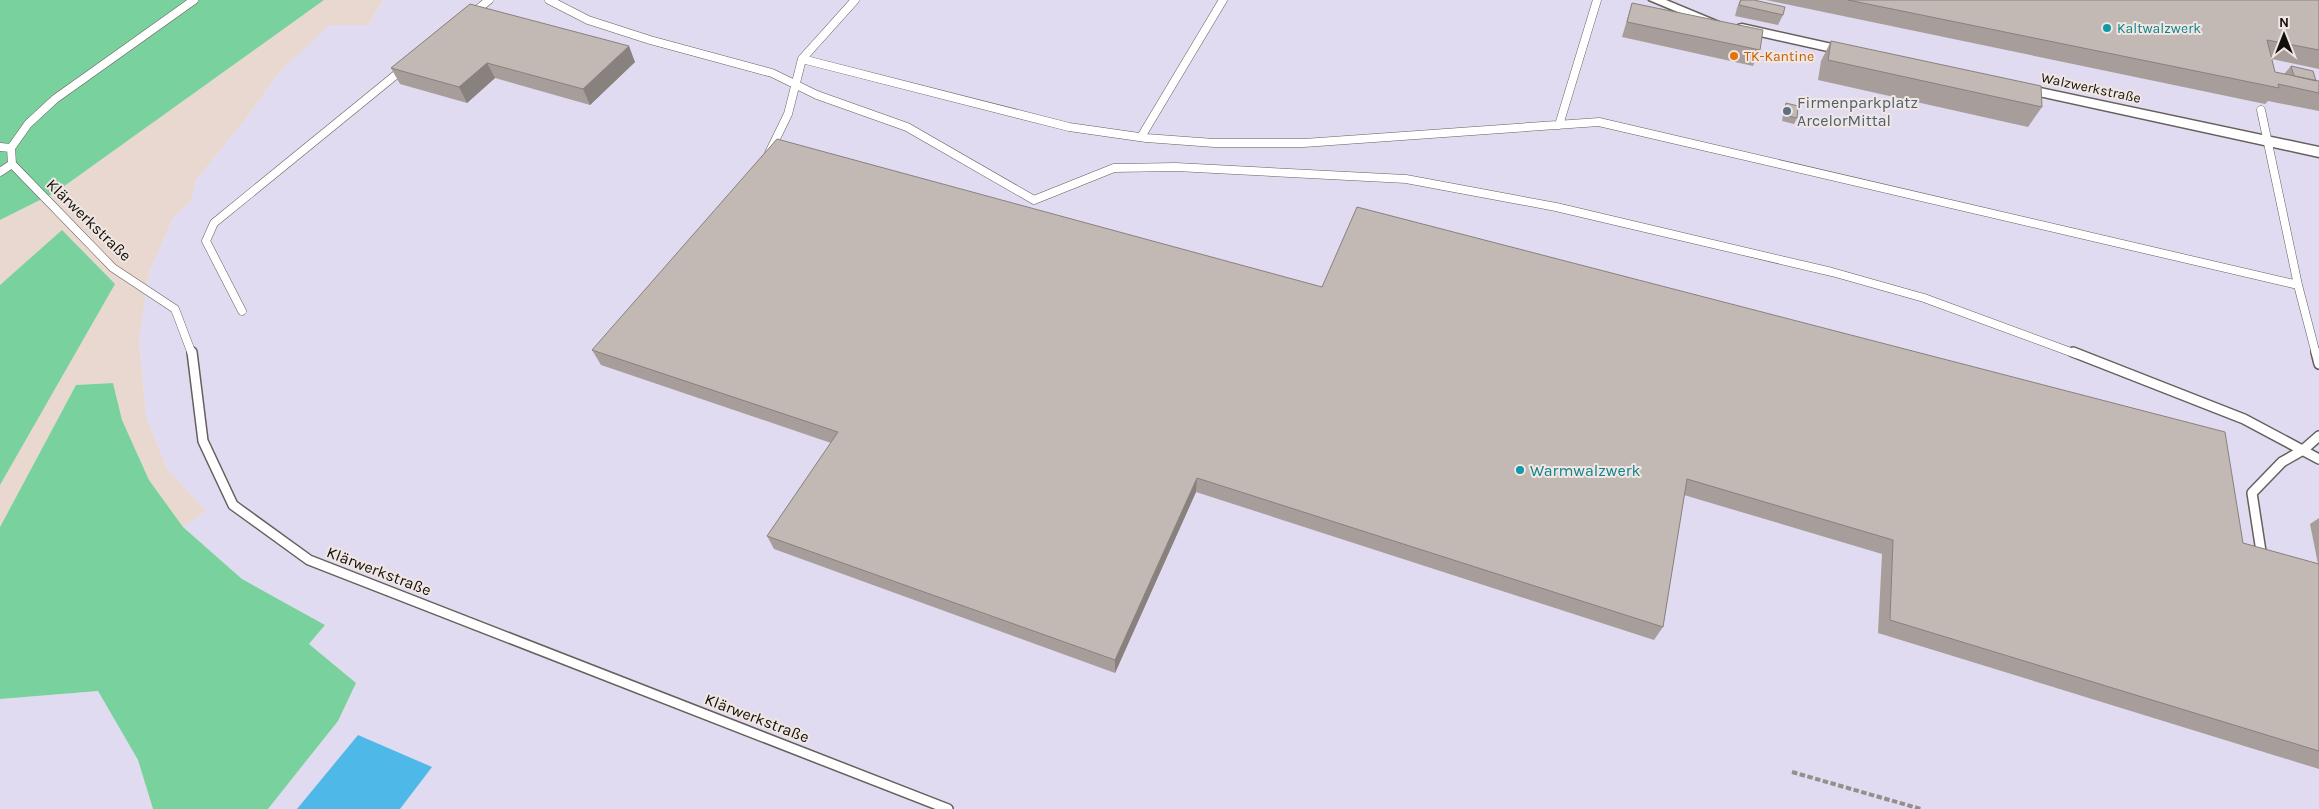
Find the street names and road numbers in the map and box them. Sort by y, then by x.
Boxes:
street label: Walzwerkstraße [2039,69,2143,107]
street label: Klärwerkstraße [43,175,135,265]
street label: Klärwerkstraße [324,542,434,600]
street label: Klärwerkstraße [702,689,812,747]

